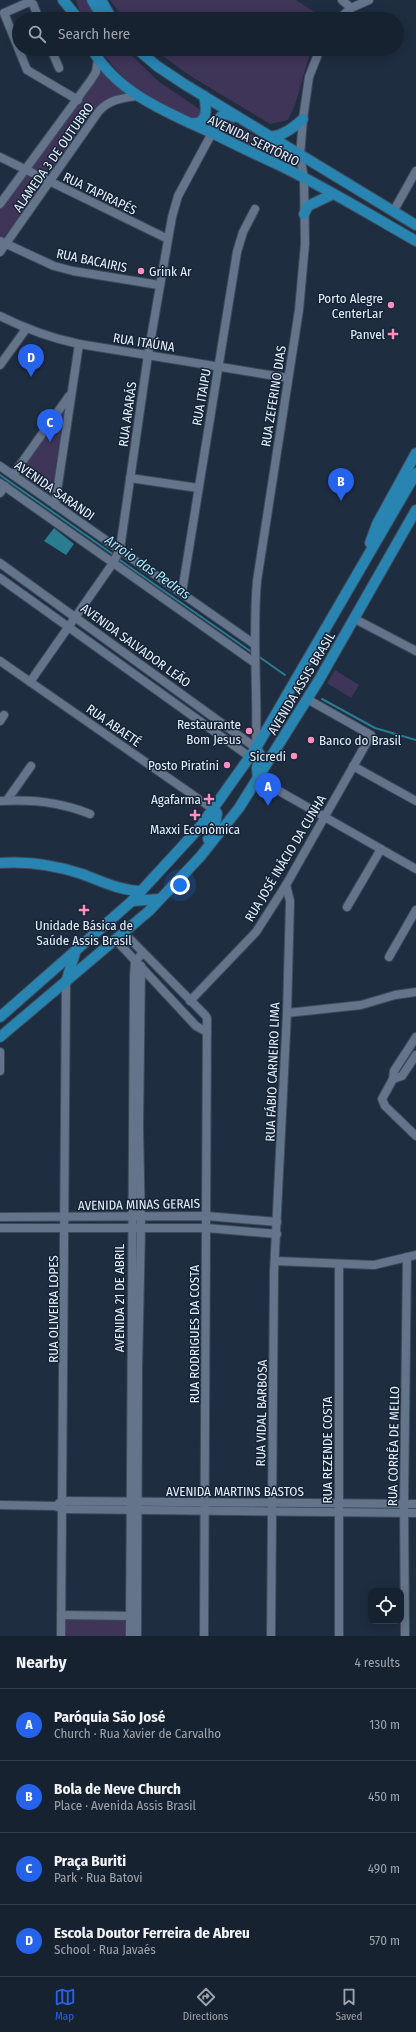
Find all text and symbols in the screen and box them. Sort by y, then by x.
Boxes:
search box [12,12,404,56]
icon: search [26,23,48,45]
text: Search here [58,25,130,43]
street label: ALAMEDA 3 DE OUTUBRO [10,100,97,215]
street label: AVENIDA SERTÓRIO [206,112,302,169]
street label: RUA TAPIRAPÉS [61,169,139,218]
street label: RUA BACAIRIS [55,246,129,275]
place label: Grink Ar [149,264,192,279]
marker: Grink Ar [136,266,146,276]
place label: Porto Alegre CenterLar [318,291,383,321]
marker: Porto Alegre CenterLar [386,300,396,310]
place label: Panvel [350,327,386,342]
marker: Panvel [388,329,398,339]
street label: RUA ITAÚNA [112,330,176,355]
pin: D [18,344,44,377]
street label: RUA ZEFERINO DIAS [258,344,289,448]
street label: RUA ITAIPU [189,367,214,427]
street label: RUA ARARÁS [116,381,139,448]
pin: C [37,409,63,442]
street label: AVENIDA SARANDI [12,457,98,524]
pin: B [328,468,354,501]
water label: Arroio das Pedras [101,531,194,603]
street label: AVENIDA SALVADOR LEÃO [78,601,193,690]
street label: AVENIDA ASSIS BRASIL [265,629,338,737]
street label: RUA ABAETÉ [83,701,144,750]
place label: Restaurante Bom Jesus [177,717,241,747]
marker: Restaurante Bom Jesus [244,726,254,736]
place label: Banco do Brasil [319,733,402,748]
marker: Banco do Brasil [306,735,316,745]
place label: Sicredi [250,749,286,764]
marker: Sicredi [289,751,299,761]
place label: Posto Piratini [148,758,219,773]
marker: Posto Piratini [222,760,232,770]
pin: A [255,773,281,806]
place label: Agafarma [151,792,201,807]
street label: RUA JOSÉ INÁCIO DA CUNHA [242,792,329,924]
marker: Agafarma [204,794,214,804]
marker: Maxxi Econômica [190,810,200,820]
place label: Maxxi Econômica [150,822,240,837]
your location [170,875,190,895]
marker: Unidade Básica de Saúde Assis Brasil [78,904,90,916]
place label: Unidade Básica de Saúde Assis Brasil [35,918,133,948]
street label: RUA FÁBIO CARNEIRO LIMA [263,1002,282,1142]
street label: AVENIDA MINAS GERAIS [78,1196,200,1213]
street label: AVENIDA 21 DE ABRIL [112,1244,127,1352]
street label: RUA OLIVEIRA LOPES [46,1255,61,1363]
street label: RUA RODRIGUES DA COSTA [187,1265,202,1403]
street label: RUA VIDAL BARBOSA [253,1359,270,1467]
street label: RUA CORRÊA DE MELLO [385,1386,402,1506]
street label: RUA REZENDE COSTA [320,1396,335,1504]
street label: AVENIDA MARTINS BASTOS [166,1484,304,1499]
map controls [368,1588,404,1624]
button: locate [368,1588,404,1624]
text: Nearby [16,1652,67,1673]
text: 4 results [354,1655,400,1670]
text: Paróquia São José [54,1708,165,1726]
text: A [25,1717,33,1732]
text: 130 m [369,1717,400,1732]
text: Church · Rua Xavier de Carvalho [54,1726,221,1741]
text: Bola de Neve Church [54,1780,181,1798]
text: B [25,1789,33,1804]
text: 450 m [368,1789,400,1804]
text: Place · Avenida Assis Brasil [54,1798,196,1813]
text: Praça Buriti [54,1852,126,1870]
text: C [26,1861,32,1876]
text: 490 m [368,1861,400,1876]
text: Park · Rua Batovi [54,1870,143,1885]
text: Escola Doutor Ferreira de Abreu [54,1924,250,1942]
text: D [25,1933,33,1948]
text: 570 m [369,1933,400,1948]
text: School · Rua Javaés [54,1942,156,1957]
tab: Map [54,1986,76,2023]
tab: Directions [183,1986,228,2023]
tab: Saved [336,1986,362,2023]

